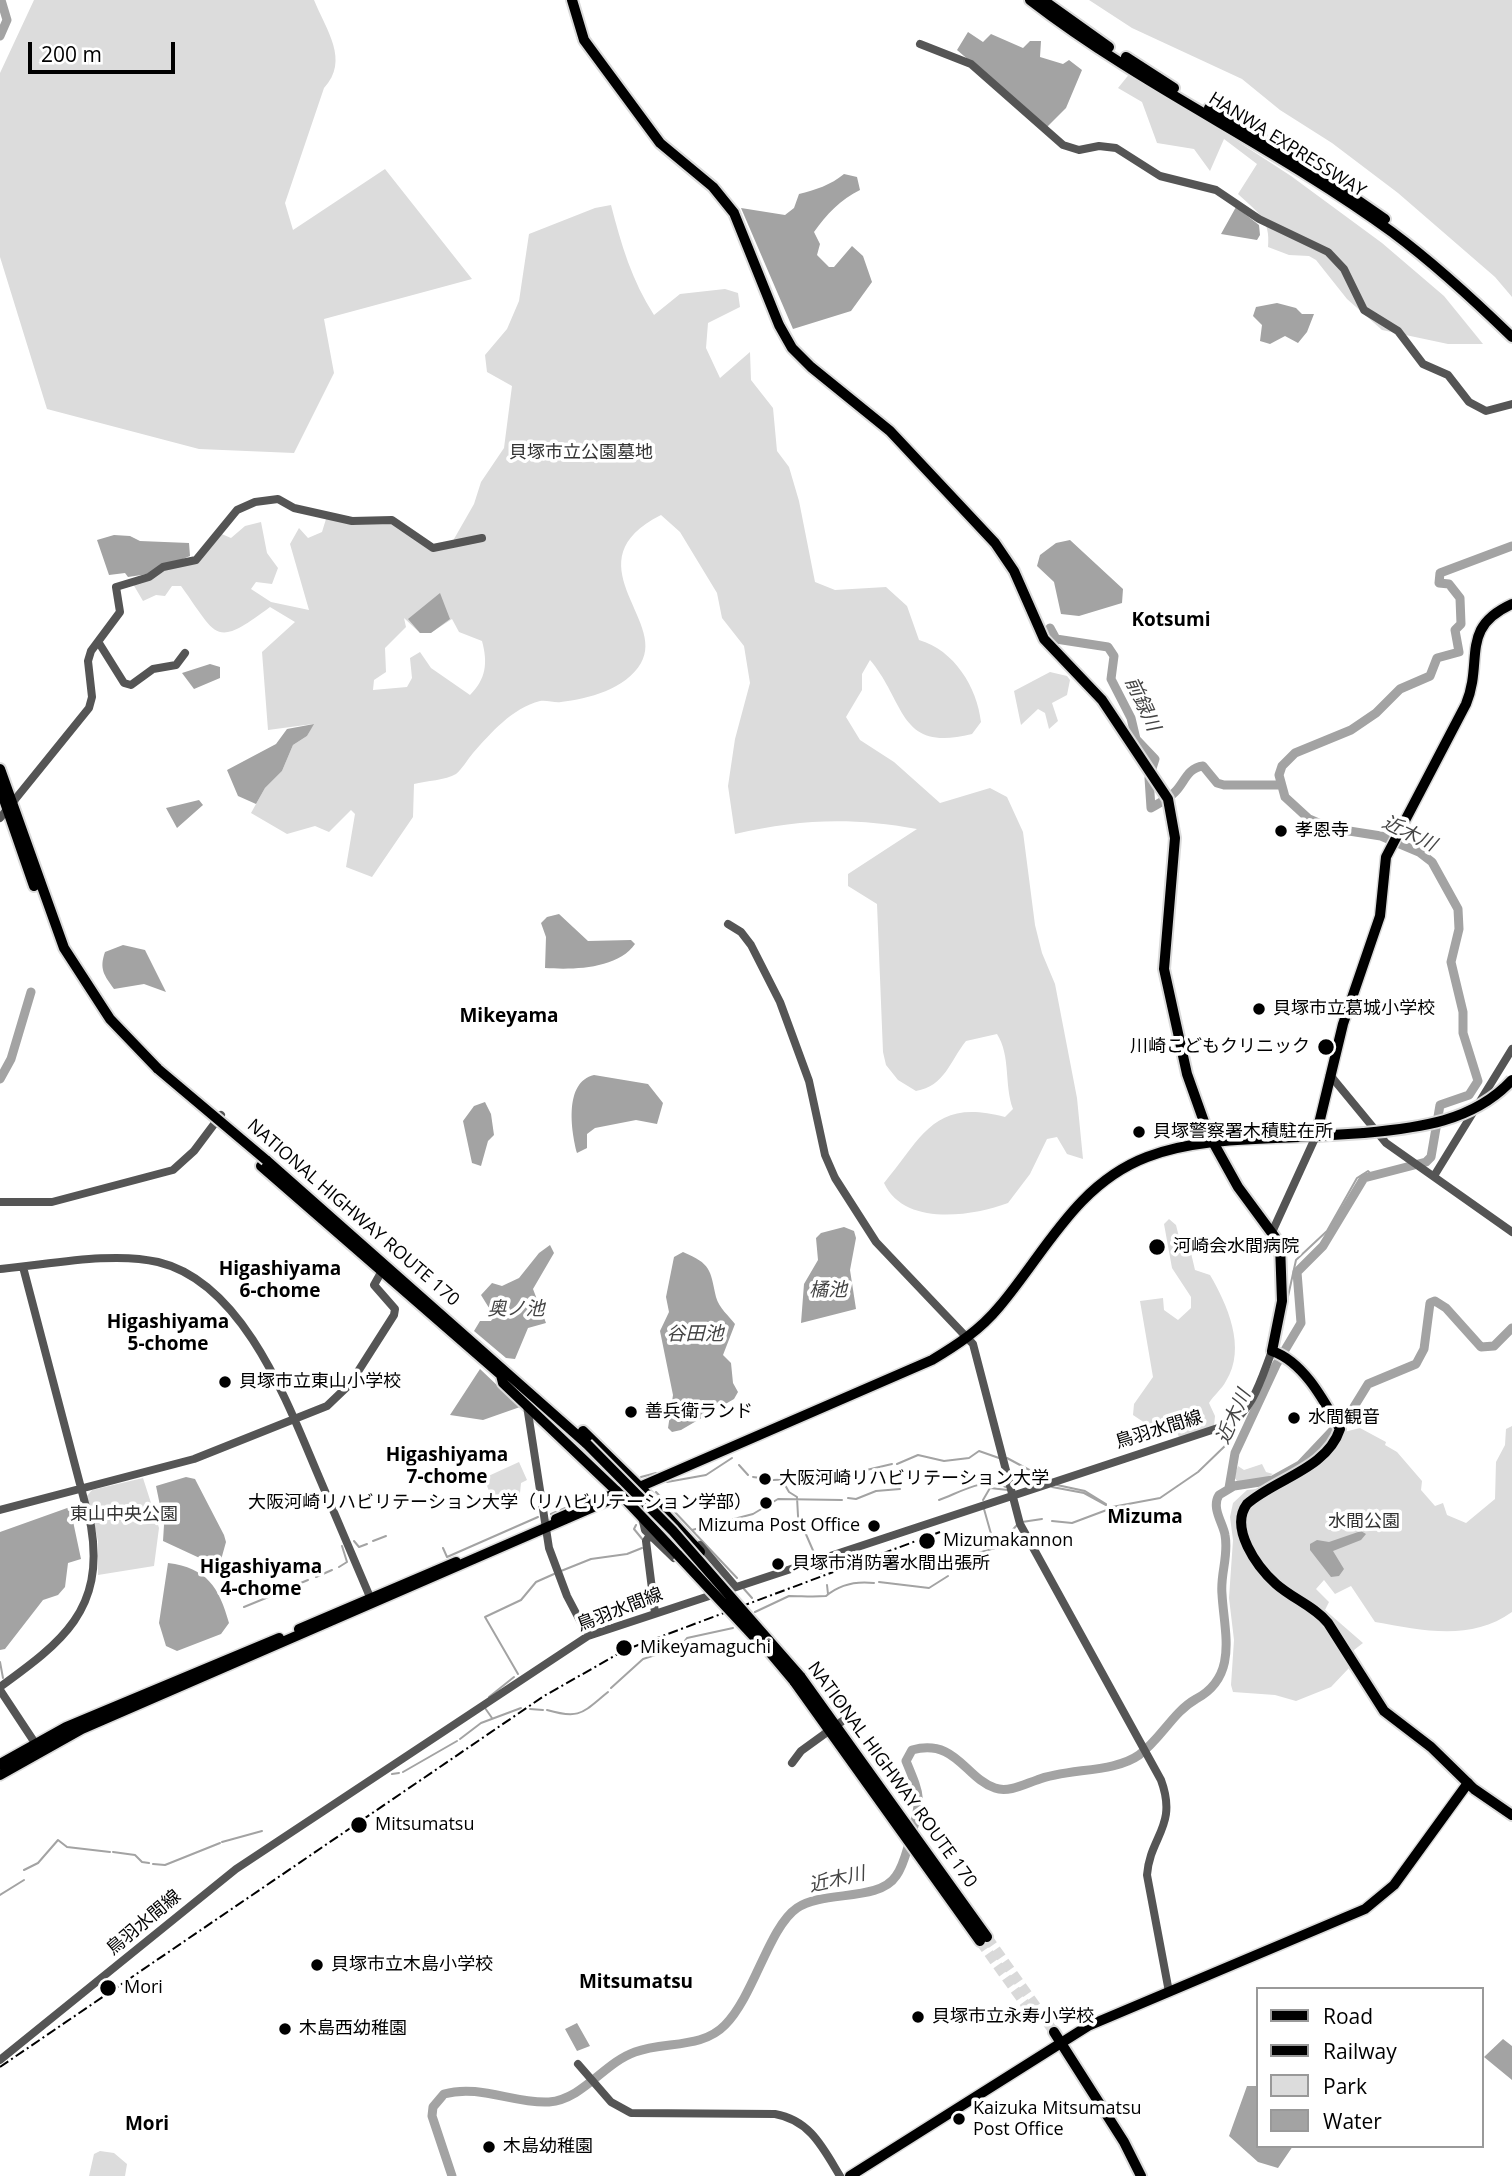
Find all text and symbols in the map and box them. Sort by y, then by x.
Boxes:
scale bar [32,28,178,72]
text: 200 m [41,40,102,68]
street label: HANWA EXPRESSWAY [1205,88,1369,202]
park label: 貝塚市立公園墓地 [509,442,653,464]
district label: Kotsumi [1131,610,1211,632]
water label: 前録川 [1120,673,1164,735]
water label: 近木川 [1378,811,1440,857]
place label: 孝恩寺 [1295,820,1349,842]
marker: 孝恩寺 [1273,823,1289,839]
place label: 貝塚市立葛城小学校 [1273,998,1435,1020]
marker: 貝塚市立葛城小学校 [1251,1001,1267,1017]
district label: Mikeyama [459,1006,559,1028]
place label: 川崎こどもクリニック [1130,1036,1310,1058]
marker: 川崎こどもクリニック [1316,1037,1336,1057]
street label: NATIONAL HIGHWAY ROUTE 170 [243,1115,463,1311]
place label: 貝塚警察署木積駐在所 [1153,1121,1333,1143]
marker: 貝塚警察署木積駐在所 [1131,1124,1147,1140]
place label: 河崎会水間病院 [1173,1236,1299,1258]
marker: 河崎会水間病院 [1147,1237,1167,1257]
district label: Higashiyama 6-chome [219,1259,341,1303]
water label: 橘池 [809,1280,847,1302]
water label: 奥ノ池 [488,1299,544,1321]
district label: Higashiyama 5-chome [107,1312,229,1356]
water label: 谷田池 [667,1324,723,1346]
place label: 貝塚市立東山小学校 [239,1371,401,1393]
marker: 貝塚市立東山小学校 [217,1374,233,1390]
water label: 近木川 [1212,1386,1256,1448]
place label: 善兵衛ランド [645,1401,753,1423]
marker: 善兵衛ランド [623,1404,639,1420]
street label: 鳥羽水間線 [1113,1407,1205,1453]
place label: 水間観音 [1308,1407,1380,1429]
marker: 水間観音 [1286,1410,1302,1426]
district label: Higashiyama 7-chome [386,1445,508,1489]
place label: 大阪河崎リハビリテーション大学 [779,1468,1049,1490]
marker: 大阪河崎リハビリテーション大学 [757,1471,773,1487]
place label: 大阪河崎リハビリテーション大学（リハビリテーション学部） [248,1492,752,1514]
marker: 大阪河崎リハビリテーション大学（リハビリテーション学部） [758,1495,774,1511]
park label: 東山中央公園 [70,1504,178,1526]
district label: Mizuma [1107,1507,1183,1529]
park label: 水間公園 [1328,1511,1400,1533]
place label: Mizuma Post Office [698,1515,860,1537]
marker: Mizuma Post Office [866,1518,882,1534]
place label: Mizumakannon [943,1530,1073,1552]
marker: Mizumakannon [917,1531,937,1551]
place label: 貝塚市消防署水間出張所 [792,1553,990,1575]
marker: 貝塚市消防署水間出張所 [770,1556,786,1572]
district label: Higashiyama 4-chome [200,1557,322,1601]
street label: 鳥羽水間線 [574,1584,666,1636]
place label: Mikeyamaguchi [640,1637,771,1659]
marker: Mikeyamaguchi [614,1638,634,1658]
street label: NATIONAL HIGHWAY ROUTE 170 [803,1658,981,1892]
place label: Mitsumatsu [375,1814,474,1836]
marker: Mitsumatsu [349,1815,369,1835]
water label: 近木川 [807,1862,867,1898]
street label: 鳥羽水間線 [103,1886,185,1960]
place label: 貝塚市立木島小学校 [331,1954,493,1976]
marker: 貝塚市立木島小学校 [309,1957,325,1973]
district label: Mitsumatsu [579,1972,693,1994]
place label: Mori [124,1977,163,1999]
marker: Mori [98,1978,118,1998]
legend [1256,1987,1484,2148]
text: Road [1323,2002,1373,2030]
place label: 貝塚市立永寿小学校 [932,2006,1094,2028]
marker: 貝塚市立永寿小学校 [910,2009,926,2025]
place label: 木島西幼稚園 [299,2018,407,2040]
marker: 木島西幼稚園 [277,2021,293,2037]
text: Railway [1323,2037,1397,2065]
text: Park [1323,2072,1367,2100]
place label: Kaizuka Mitsumatsu Post Office [973,2098,1142,2140]
text: Water [1323,2107,1382,2135]
marker: Kaizuka Mitsumatsu Post Office [951,2111,967,2127]
district label: Mori [125,2114,169,2136]
place label: 木島幼稚園 [503,2136,593,2158]
marker: 木島幼稚園 [481,2139,497,2155]

